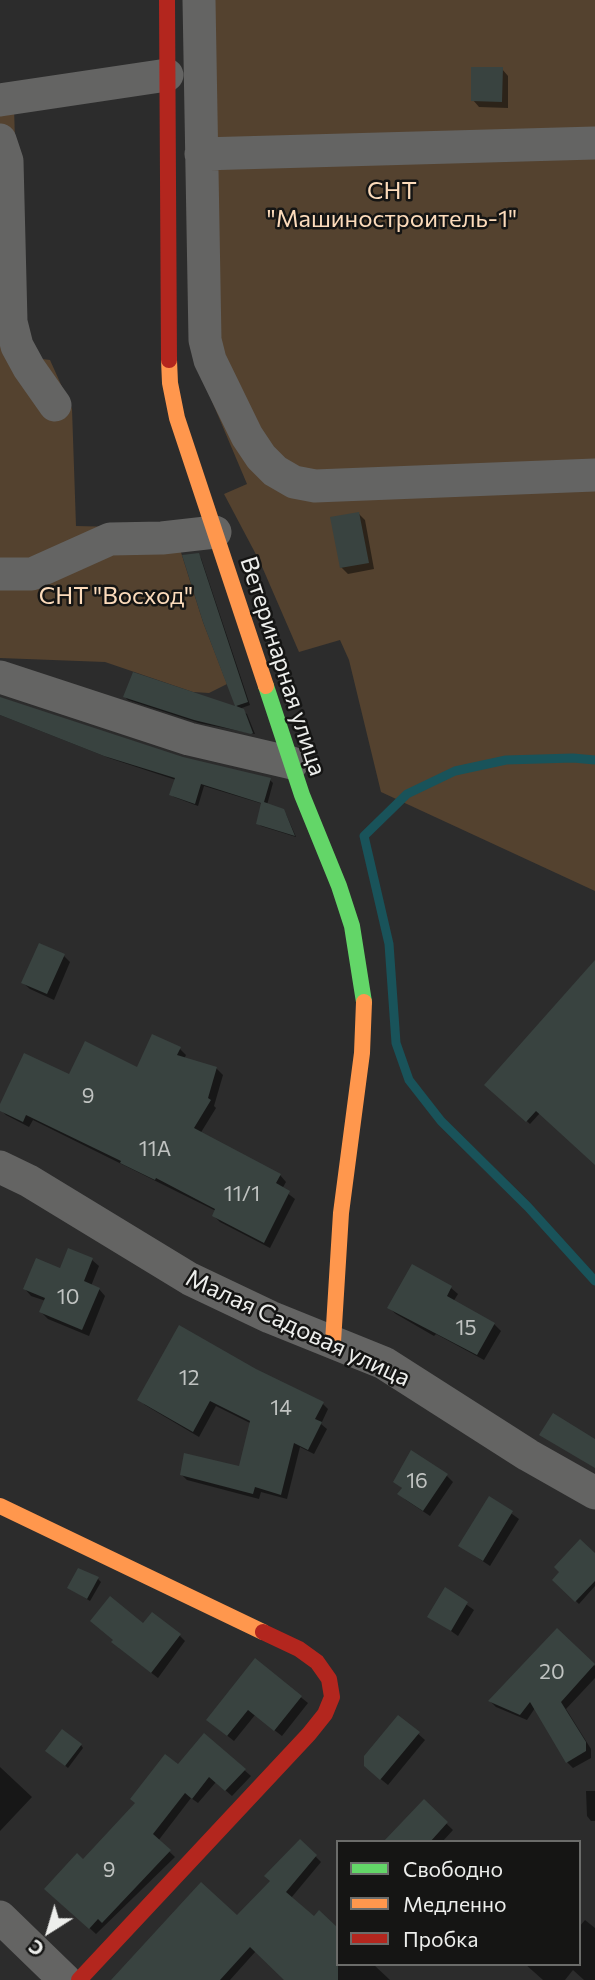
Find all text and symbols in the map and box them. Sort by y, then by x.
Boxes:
park label: СНТ "Машиностроитель-1" [267,177,517,233]
street label: Ветеринарная улица [234,553,332,779]
park label: СНТ "Восход" [39,582,193,610]
house number: 9 [82,1083,94,1109]
house number: 11А [139,1136,171,1162]
house number: 11/1 [224,1181,260,1207]
street label: Малая Садовая улица [181,1263,415,1393]
house number: 10 [57,1284,79,1310]
house number: 15 [455,1315,477,1341]
house number: 12 [179,1365,199,1391]
house number: 14 [270,1395,292,1421]
house number: 16 [406,1468,428,1494]
house number: 20 [539,1659,565,1685]
legend [336,1840,581,1966]
text: Свободно [403,1856,503,1881]
house number: 9 [103,1857,115,1883]
text: Медленно [403,1891,507,1916]
north arrow [14,1896,84,1966]
text: Пробка [403,1926,478,1951]
text: С [24,1935,48,1961]

